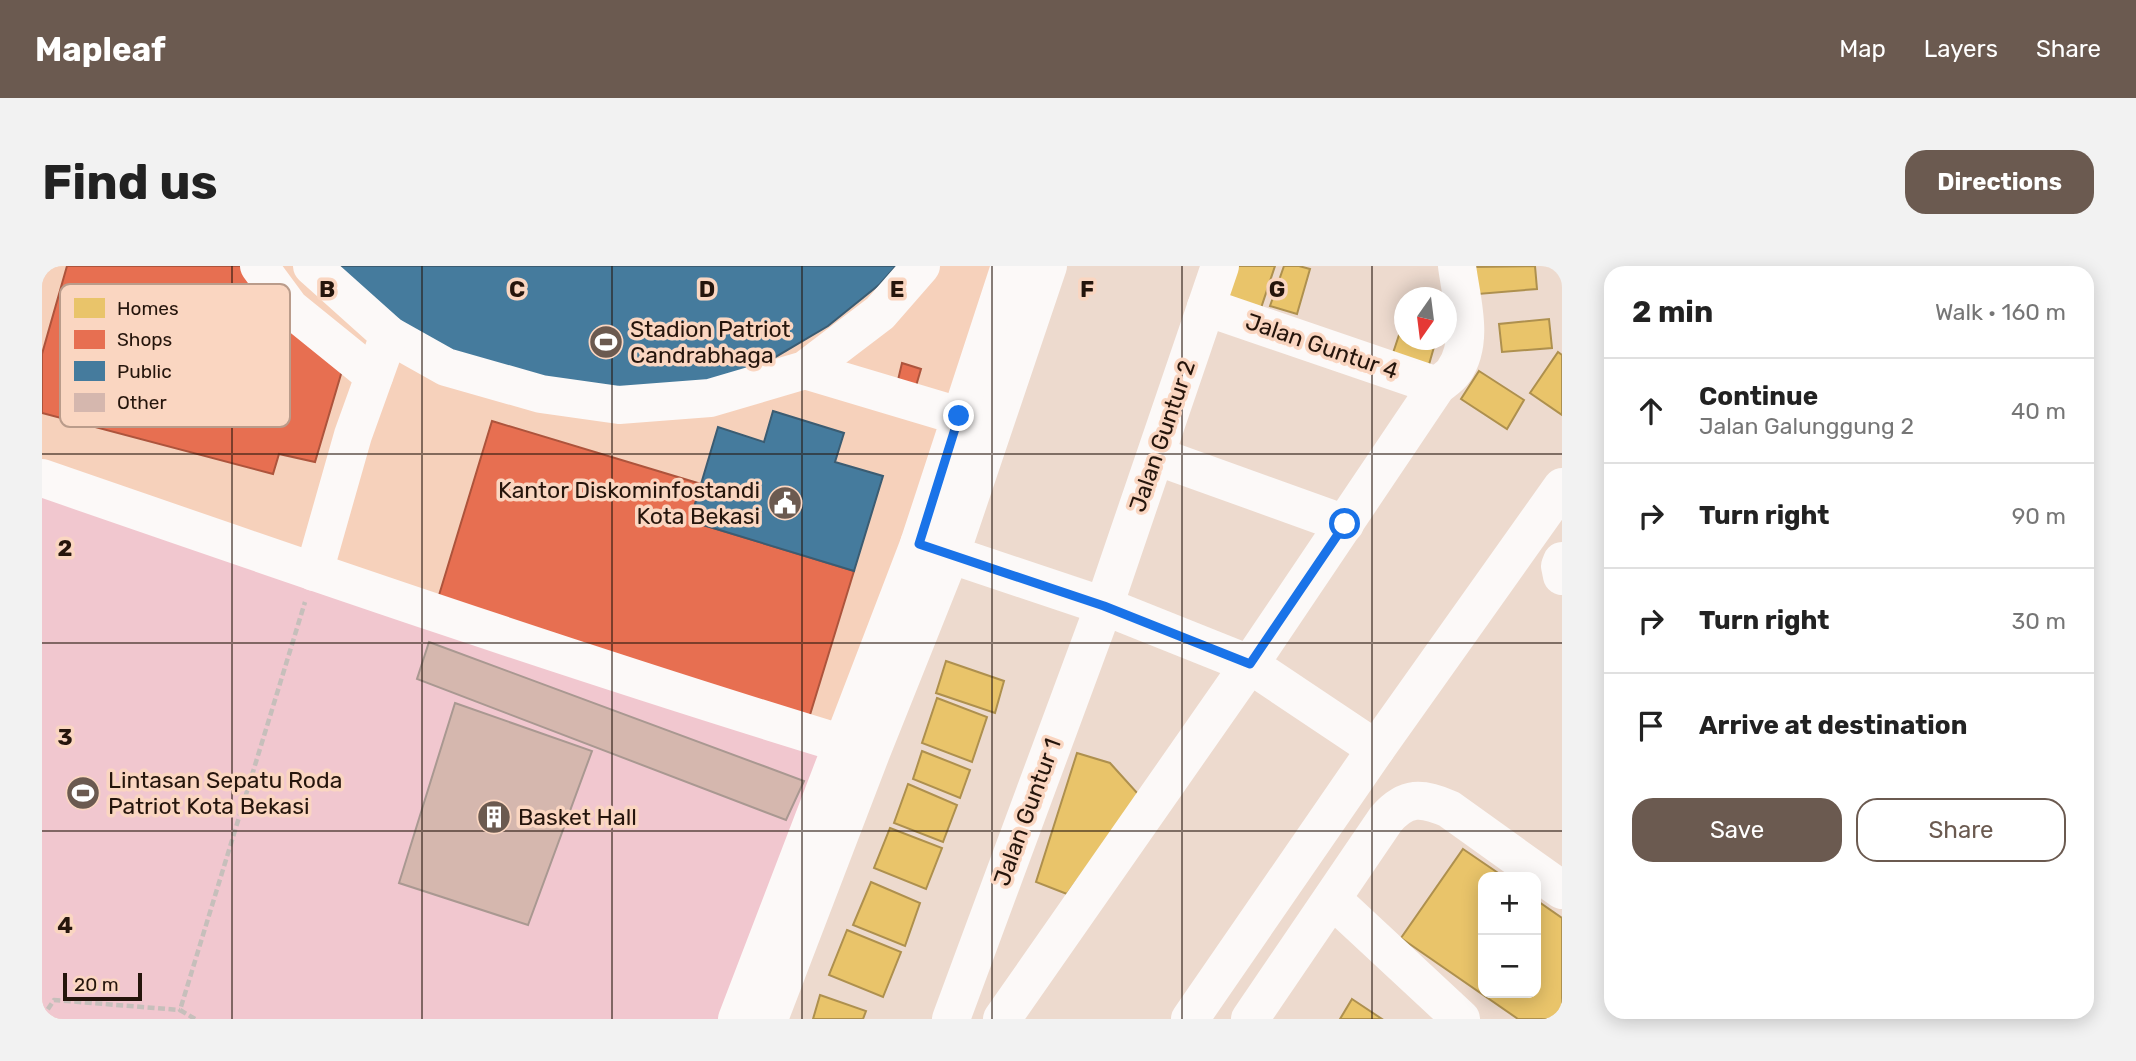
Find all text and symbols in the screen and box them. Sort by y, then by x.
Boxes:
text: Mapleaf [35,30,166,69]
text: Map [1839,35,1886,63]
text: Layers [1924,35,1998,63]
text: Share [2036,35,2101,63]
button: Directions [1905,150,2094,214]
text: Find us [42,153,218,211]
text: B [319,275,335,303]
text: C [509,275,525,303]
text: D [699,275,715,303]
text: E [890,275,904,303]
text: F [1080,275,1094,303]
text: G [1269,275,1285,303]
legend [60,284,290,427]
north arrow [1394,287,1457,350]
text: 2 min [1632,294,1713,330]
text: Homes [117,297,179,320]
text: Walk · 160 m [1935,298,2066,326]
street label: Jalan Guntur 4 [1242,307,1402,385]
place label: Stadion Patriot Candrabhaga [630,315,791,369]
sports icon: Stadion Patriot Candrabhaga [587,323,625,361]
text: Shops [117,328,172,351]
street label: Jalan Guntur 2 [1123,356,1201,516]
text: Public [117,360,172,383]
text: Continue [1699,381,1818,412]
text: Other [117,391,168,414]
icon: ahead [1632,392,1670,430]
text: 40 m [2011,397,2066,425]
route end [943,400,974,431]
text: Jalan Galunggung 2 [1699,412,1914,440]
place label: Kantor Diskominfostandi Kota Bekasi [498,476,760,530]
public building icon: Kantor Diskominfostandi Kota Bekasi [766,484,804,522]
icon: right [1632,497,1670,535]
text: Turn right [1699,500,1829,531]
text: 90 m [2012,502,2066,530]
route start [1329,508,1360,539]
text: 2 [58,534,72,562]
icon: right [1632,602,1670,640]
text: Turn right [1699,605,1829,636]
text: 30 m [2011,607,2066,635]
icon: arrive [1632,707,1670,745]
text: Arrive at destination [1699,710,1967,741]
text: 3 [57,723,73,751]
street label: Jalan Guntur 1 [987,734,1067,890]
place label: Lintasan Sepatu Roda Patriot Kota Bekasi [108,766,342,820]
sports icon: Lintasan Sepatu Roda Patriot Kota Bekasi [64,774,102,812]
building icon: Basket Hall [475,798,513,836]
button: Save [1632,798,1842,862]
button: Share [1856,798,2066,862]
place label: Basket Hall [518,803,637,831]
map controls [1478,872,1541,998]
button: + [1478,872,1541,935]
text: 4 [57,911,73,939]
button: − [1478,935,1541,998]
scale bar [63,970,142,1002]
text: 20 m [74,973,119,996]

